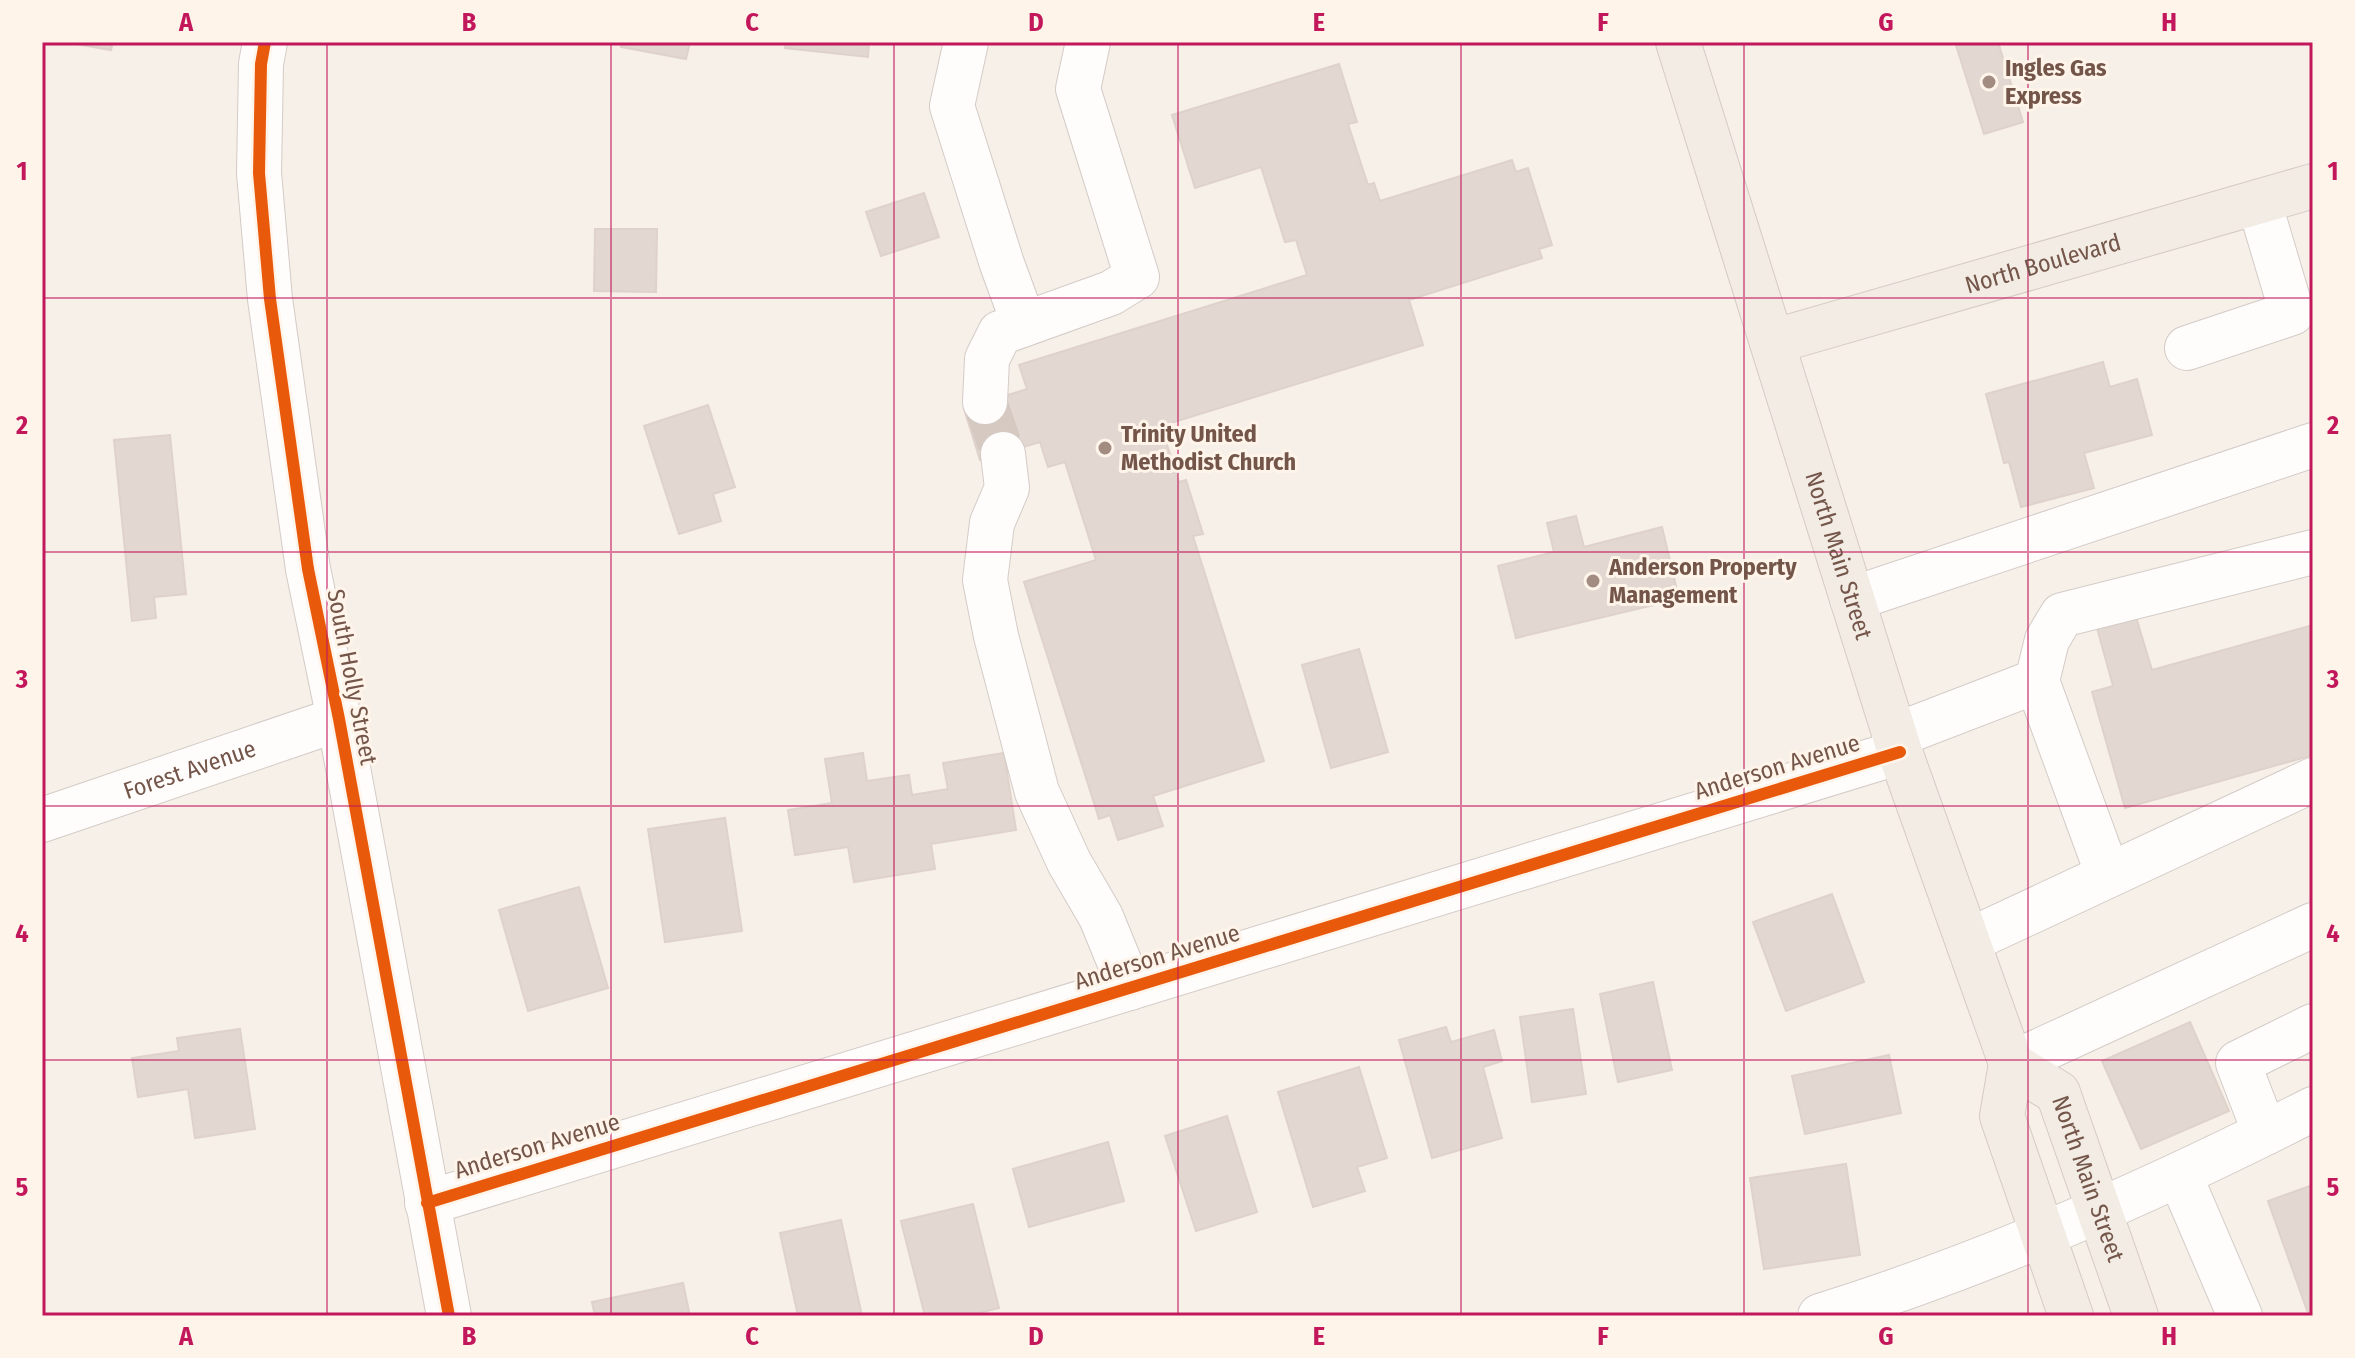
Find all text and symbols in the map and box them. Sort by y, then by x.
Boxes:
text: A [178,7,194,38]
text: B [462,7,477,38]
text: C [745,7,759,38]
text: D [1028,7,1044,38]
text: E [1313,7,1325,38]
text: F [1597,7,1609,38]
text: G [1878,7,1894,38]
text: H [2161,7,2177,38]
place label: Ingles Gas Express [2005,54,2107,110]
marker: Ingles Gas Express [1980,73,1998,91]
text: 1 [17,156,28,187]
text: 1 [2328,156,2339,187]
street label: North Boulevard [1962,228,2124,300]
text: 2 [15,410,28,441]
text: 2 [2326,410,2339,441]
place label: Trinity United Methodist Church [1121,420,1296,476]
marker: Trinity United Methodist Church [1096,439,1114,457]
street label: North Main Street [1799,468,1878,643]
place label: Anderson Property Management [1608,553,1797,609]
marker: Anderson Property Management [1584,572,1602,590]
street label: South Holly Street [321,587,383,767]
text: 3 [15,664,28,695]
text: 3 [2326,664,2339,695]
street label: Anderson Avenue [1691,729,1863,805]
street label: Forest Avenue [120,734,259,805]
text: 4 [15,918,29,949]
text: 4 [2326,918,2340,949]
street label: Anderson Avenue [1071,919,1243,995]
street label: North Main Street [2046,1092,2130,1266]
street label: Anderson Avenue [451,1108,623,1184]
text: 5 [16,1172,29,1203]
text: 5 [2327,1172,2340,1203]
text: A [178,1321,194,1352]
text: B [462,1321,477,1352]
text: C [745,1321,759,1352]
text: D [1028,1321,1044,1352]
text: E [1313,1321,1325,1352]
text: F [1597,1321,1609,1352]
text: G [1878,1321,1894,1352]
text: H [2161,1321,2177,1352]

